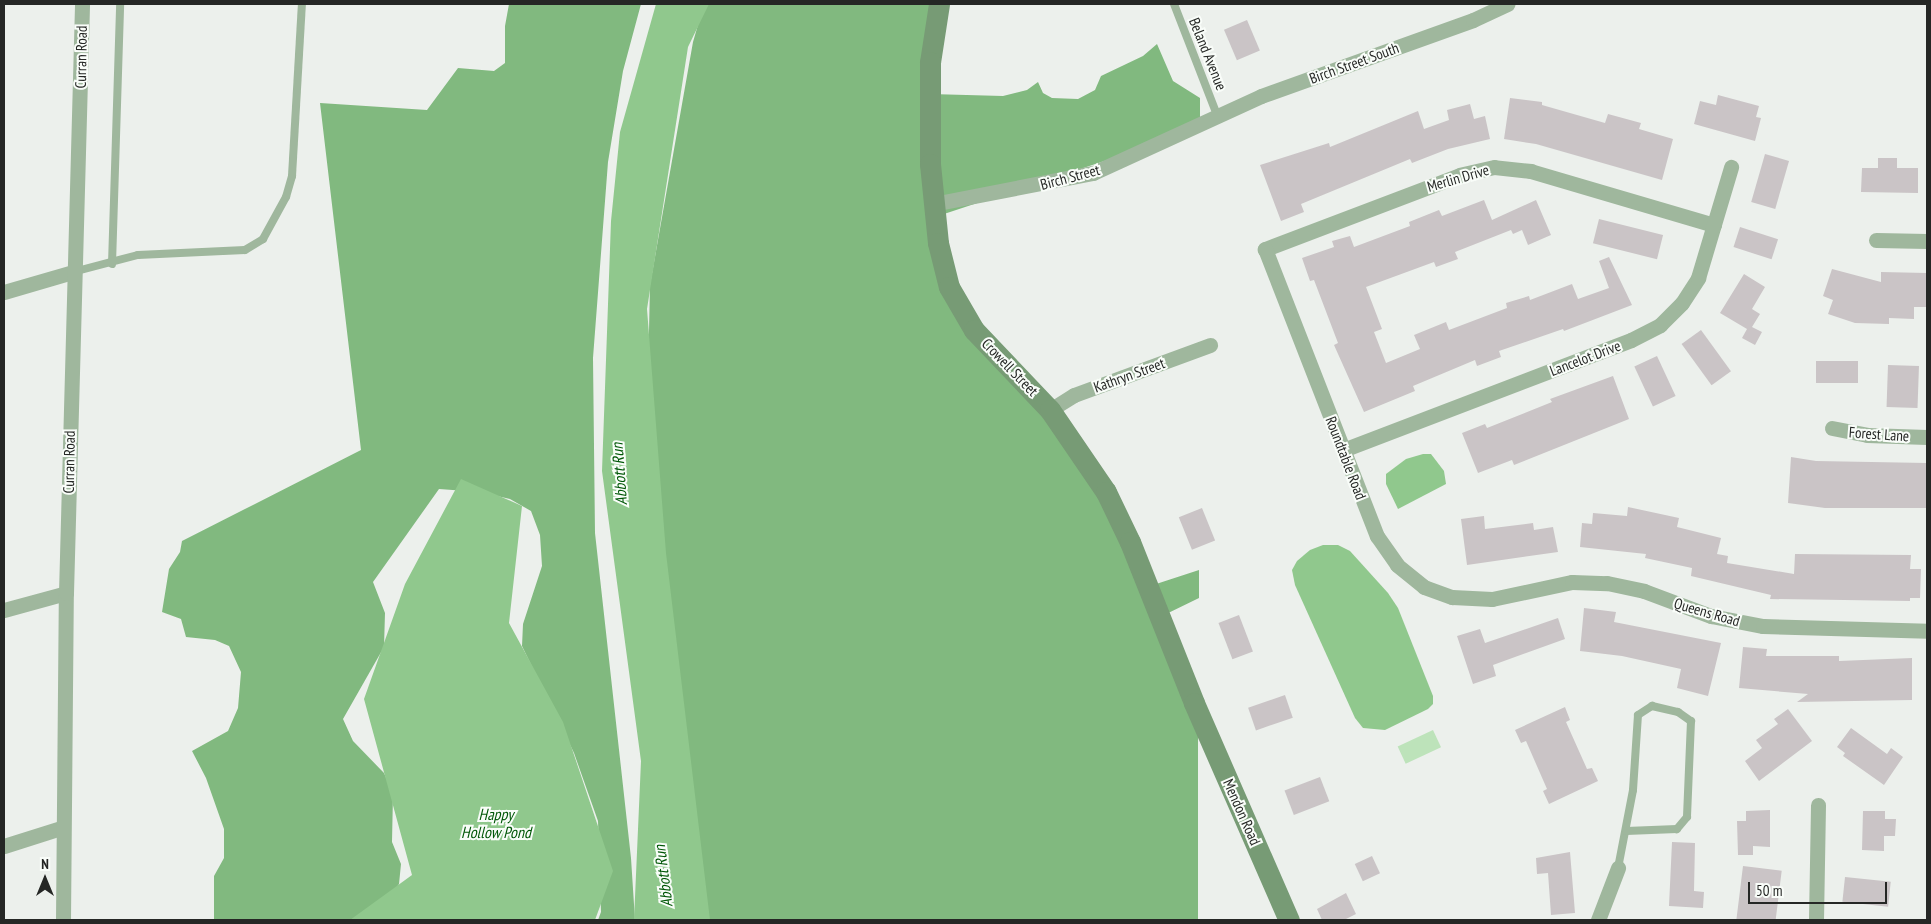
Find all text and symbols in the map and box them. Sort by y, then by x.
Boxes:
street label: Beland Avenue [1185,15,1231,93]
street label: Curran Road [71,25,91,89]
street label: Birch Street South [1307,38,1401,88]
street label: Birch Street [1038,160,1102,194]
street label: Merlin Drive [1425,161,1491,195]
street label: Crowell Street [978,334,1042,400]
street label: Lancelot Drive [1547,336,1623,380]
street label: Kathryn Street [1091,354,1167,396]
street label: Roundtable Road [1322,414,1370,502]
street label: Forest Lane [1848,423,1910,445]
street label: Curran Road [59,430,79,494]
water label: Abbott Run [607,442,631,506]
street label: Queens Road [1672,594,1742,630]
street label: Mendon Road [1219,776,1265,848]
water label: Happy Hollow Pond [461,804,531,842]
water label: Abbott Run [650,844,676,908]
north arrow [20,854,70,904]
text: N [41,855,49,873]
scale bar [1751,872,1890,904]
text: 50 m [1756,881,1782,900]

